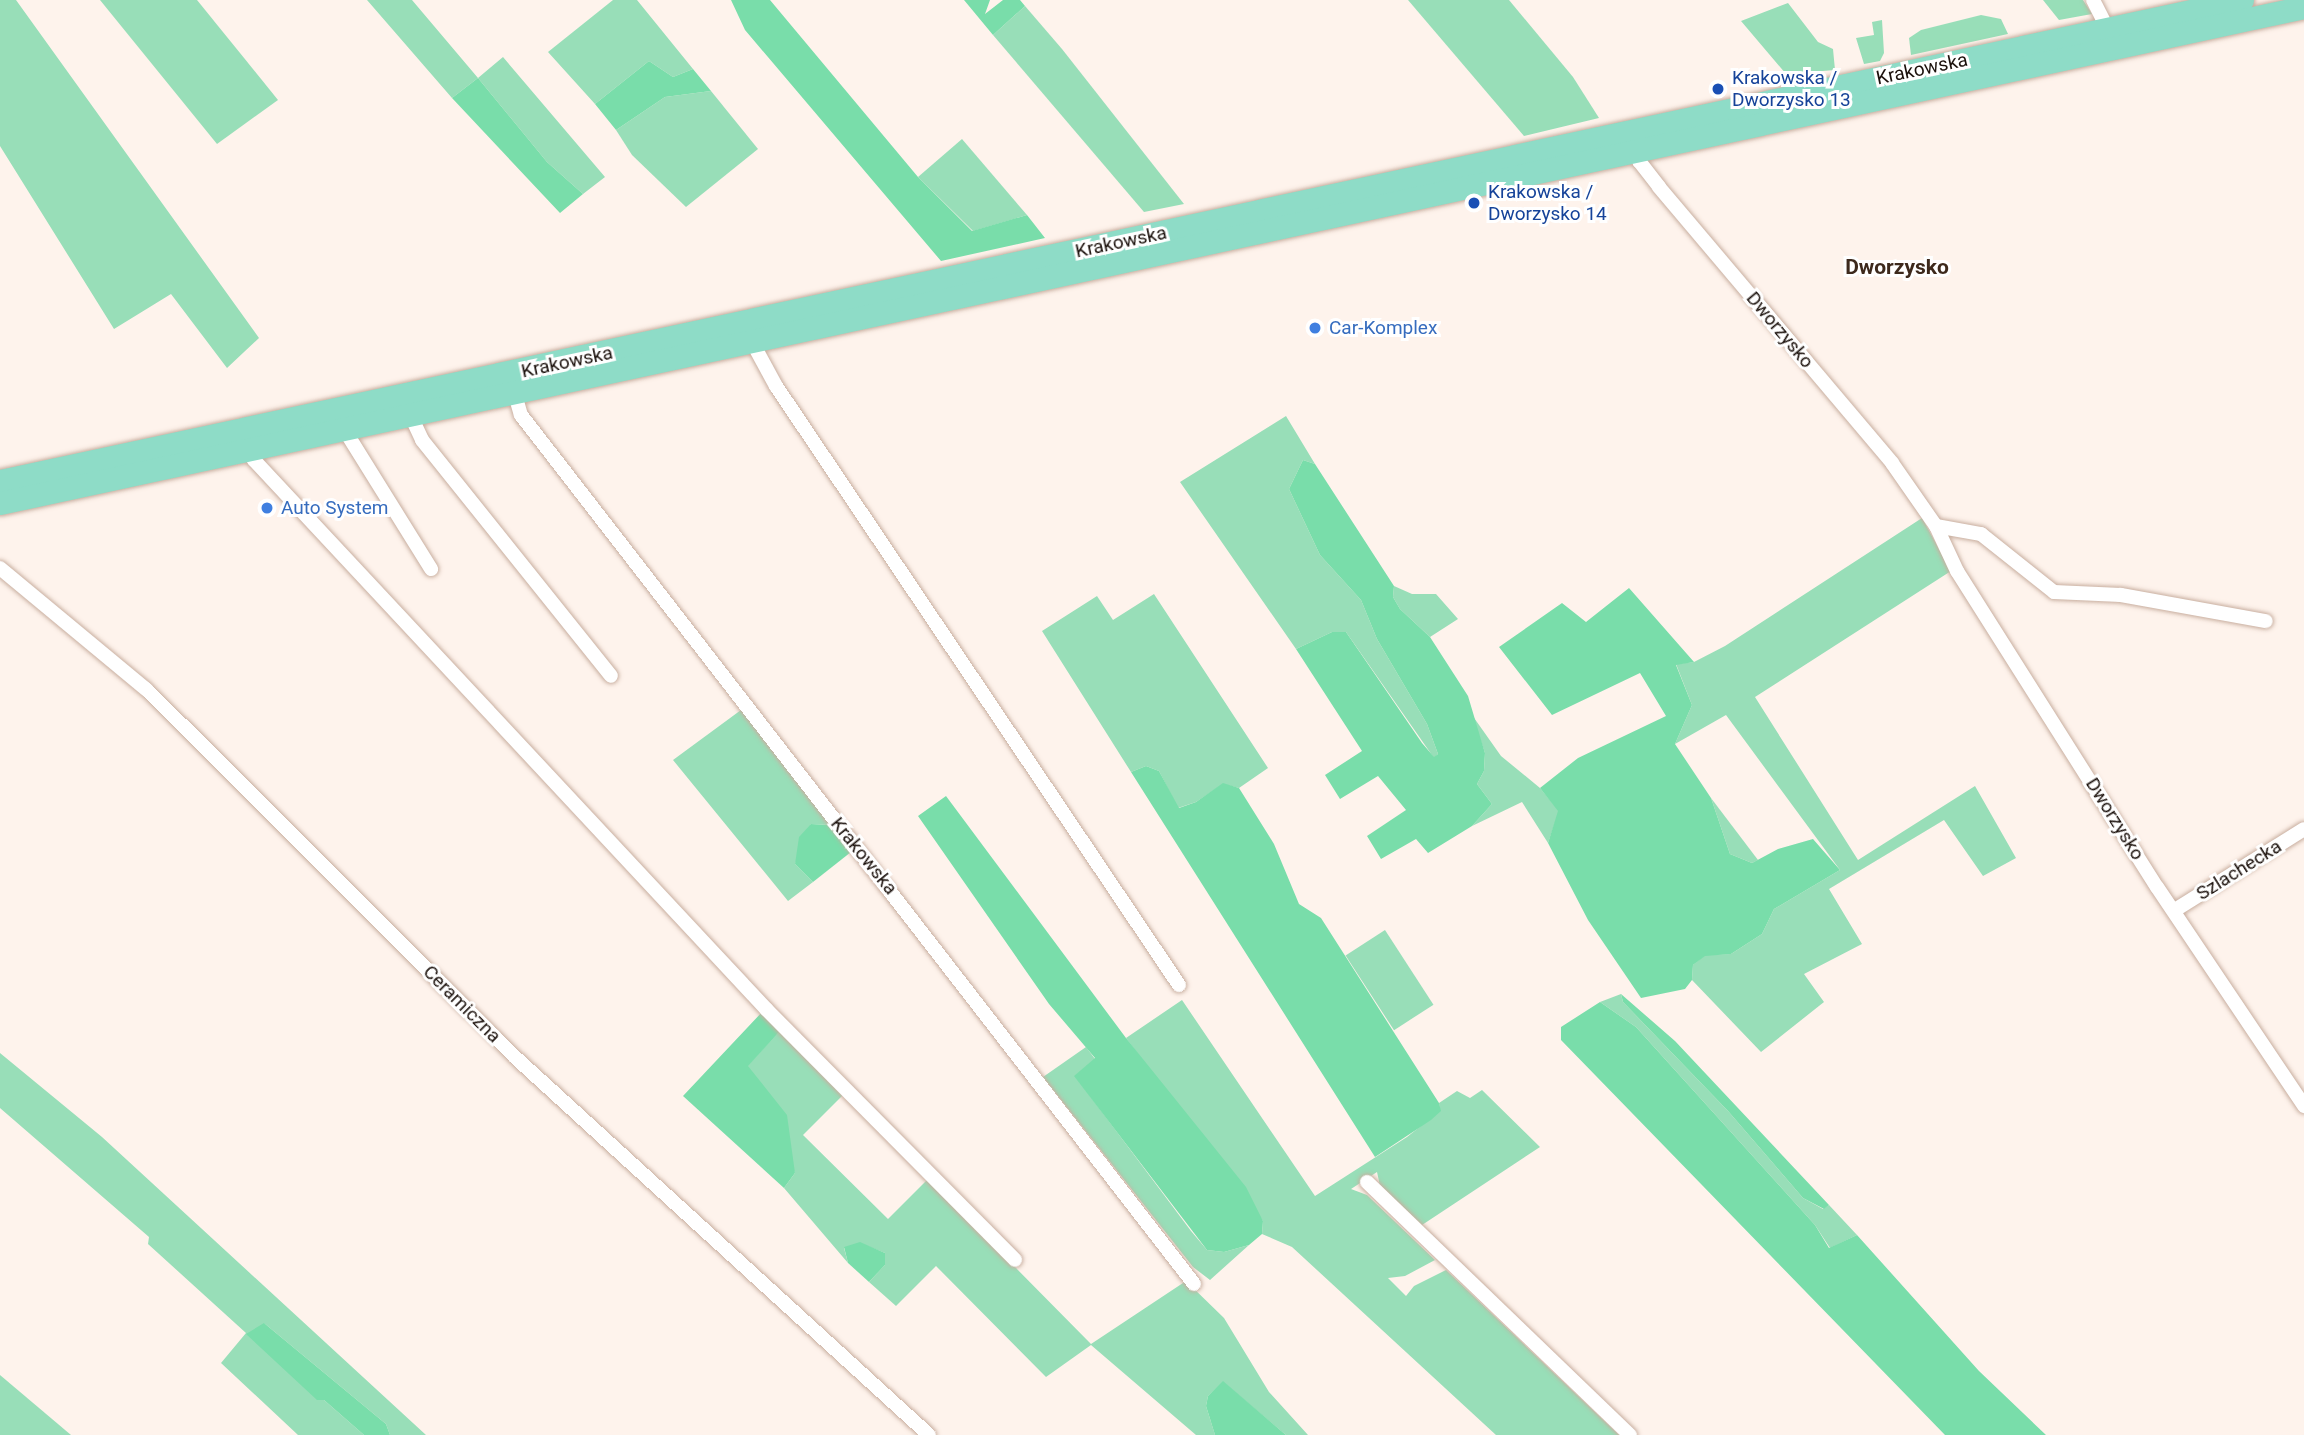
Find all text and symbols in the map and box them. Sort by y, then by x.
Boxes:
street label: Krakowska [1874,48,1970,90]
place label: Krakowska / Dworzysko 13 [1732,67,1851,111]
marker: Krakowska / Dworzysko 13 [1710,81,1726,97]
place label: Krakowska / Dworzysko 14 [1488,181,1607,225]
marker: Krakowska / Dworzysko 14 [1466,195,1482,211]
street label: Krakowska [1073,221,1169,263]
district label: Dworzysko [1845,254,1949,280]
street label: Dworzysko [1741,287,1819,373]
place label: Car-Komplex [1329,317,1437,339]
marker: Car-Komplex [1307,320,1323,336]
street label: Krakowska [519,341,615,383]
place label: Auto System [281,497,388,519]
marker: Auto System [259,500,275,516]
street label: Dworzysko [2081,774,2149,864]
street label: Krakowska [826,813,902,899]
street label: Szlachecka [2192,835,2286,905]
street label: Ceramiczna [418,960,506,1048]

